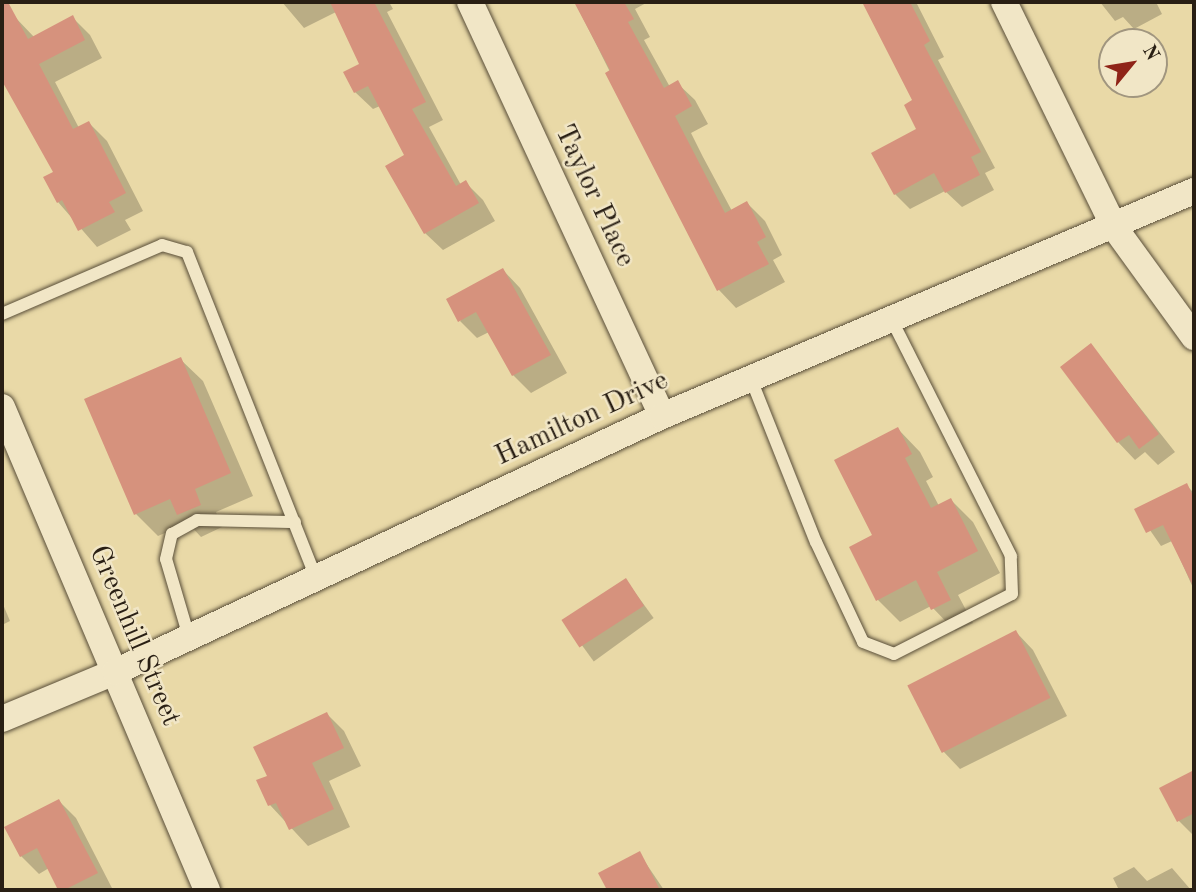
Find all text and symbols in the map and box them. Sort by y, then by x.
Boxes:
north arrow [1098,28,1168,98]
text: N [1138,42,1162,64]
street label: Taylor Place [546,120,642,272]
street label: Hamilton Drive [490,364,674,474]
street label: Greenhill Street [81,541,187,731]

